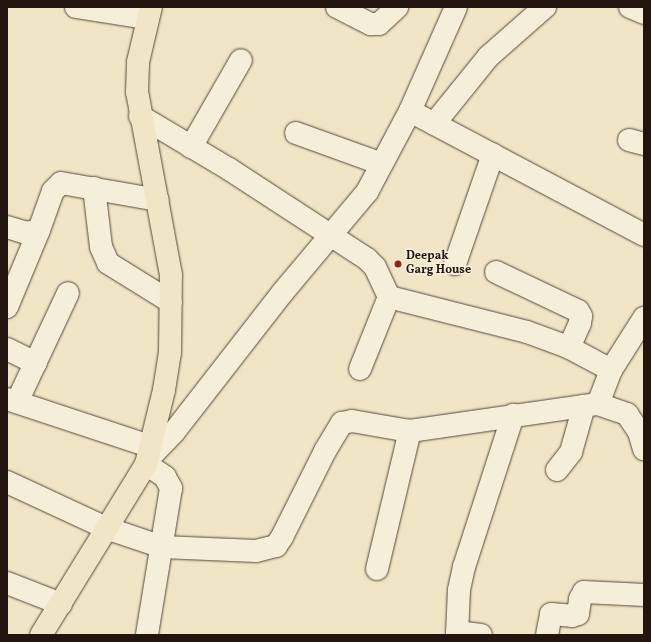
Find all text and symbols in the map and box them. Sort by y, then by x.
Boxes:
place label: Deepak Garg House [406,250,471,278]
marker: Deepak Garg House [393,259,403,269]

